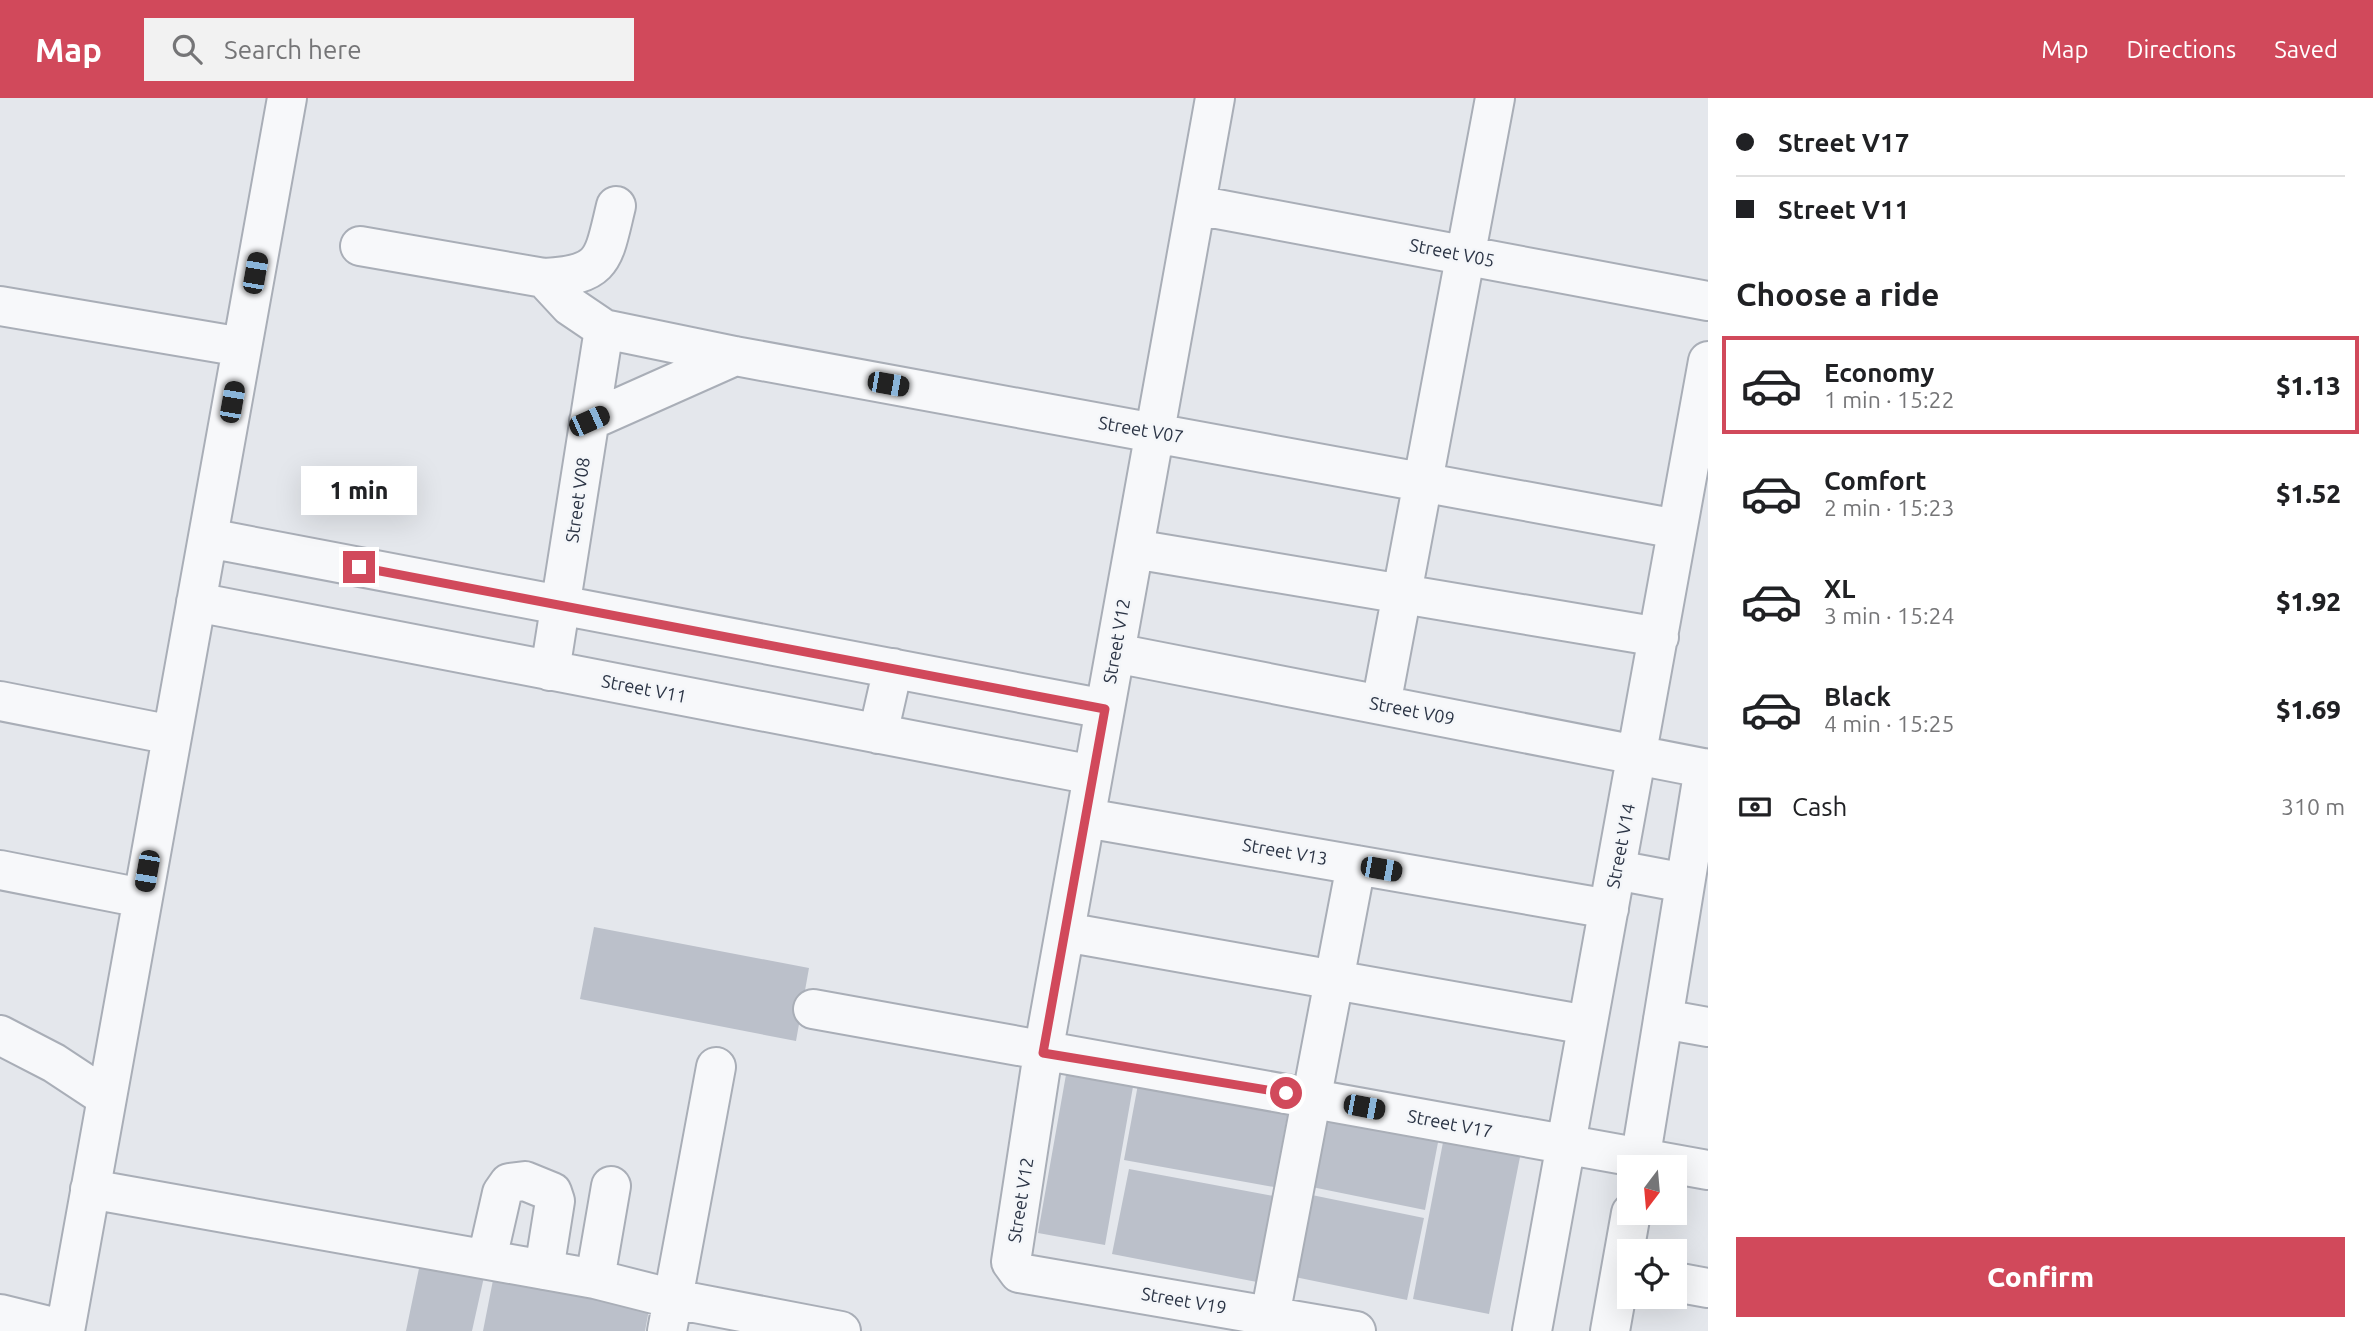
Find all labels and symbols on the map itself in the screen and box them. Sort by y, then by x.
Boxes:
street label: Street V05 [1408,234,1496,270]
car [242,250,269,296]
car [866,370,911,398]
car [219,379,246,425]
car [566,403,613,439]
street label: Street V07 [1097,412,1185,446]
street label: Street V08 [561,456,593,544]
callout: 1 min [301,466,417,514]
route end [343,551,375,583]
street label: Street V12 [1099,597,1133,685]
street label: Street V11 [600,670,688,706]
street label: Street V09 [1368,692,1456,728]
street label: Street V14 [1602,802,1638,890]
street label: Street V13 [1241,834,1329,868]
car [134,848,161,894]
car [1359,855,1404,883]
route start [1270,1077,1302,1109]
car [1342,1093,1387,1121]
street label: Street V17 [1406,1105,1494,1141]
north arrow [1617,1155,1687,1225]
street label: Street V12 [1003,1156,1037,1244]
street label: Street V19 [1140,1283,1228,1317]

